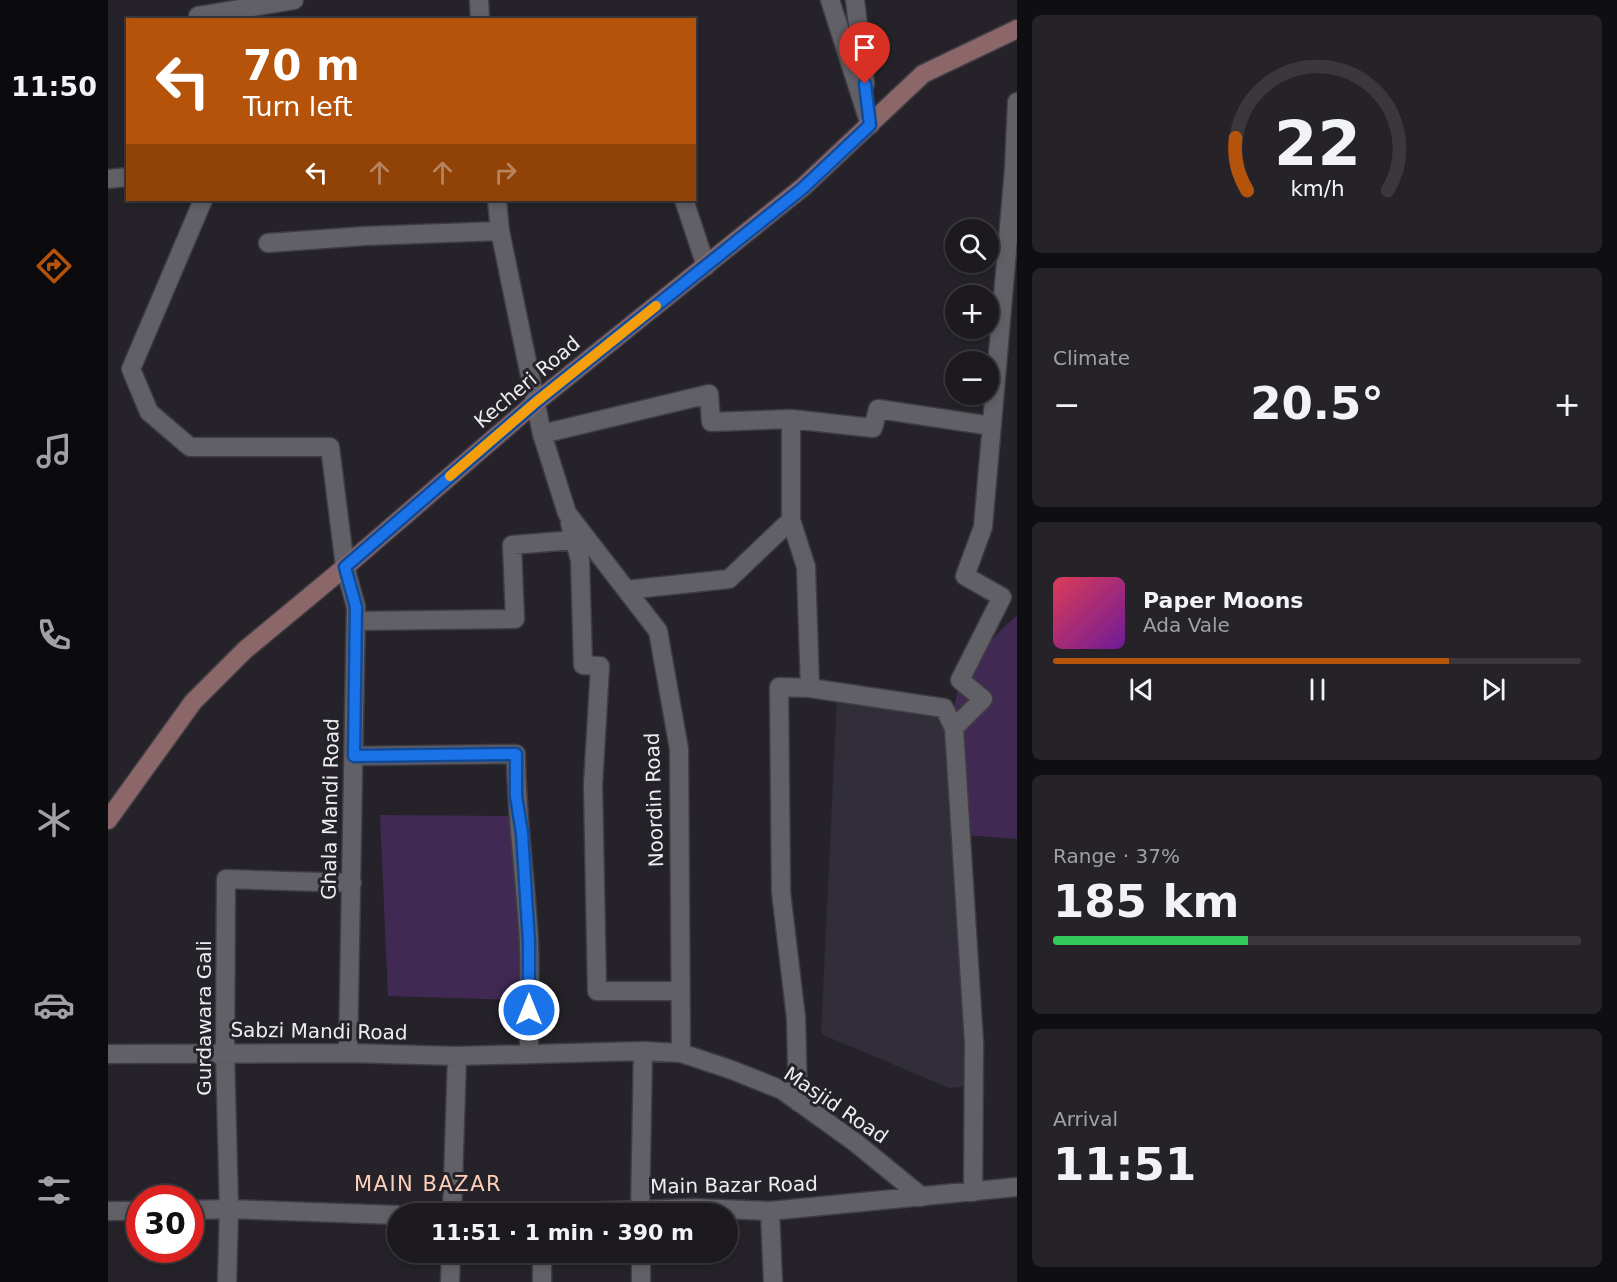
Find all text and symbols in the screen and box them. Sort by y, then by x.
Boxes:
pin [839,22,890,84]
icon: arrive [848,31,881,64]
text: 70 m [243,41,360,90]
icon: left [144,42,222,120]
text: 11:50 [11,71,97,102]
text: Turn left [243,91,353,122]
text: 22 [1274,107,1360,180]
icon: left [300,156,333,189]
icon: ahead [363,156,396,189]
icon: ahead [426,156,459,189]
icon: right [489,156,522,189]
text: km/h [1290,177,1344,202]
map controls [945,219,999,405]
button: search [945,219,999,273]
icon: directions [33,245,75,287]
button: + [945,285,999,339]
street label: Kecheri Road [469,331,585,433]
text: Climate [1053,346,1130,370]
button: − [945,351,999,405]
text: 20.5° [1250,377,1384,430]
text: − [1053,385,1081,424]
text: + [1553,385,1581,424]
icon: music [33,430,75,472]
text: Paper Moons [1143,588,1303,613]
text: Ada Vale [1143,613,1230,637]
icon: phone [33,614,75,656]
icon: previous [1125,673,1158,706]
icon: pause [1301,673,1334,706]
icon: next [1477,673,1510,706]
street label: Ghala Mandi Road [316,718,344,900]
street label: Noordin Road [640,732,668,868]
icon: climate [33,799,75,841]
text: Range · 37% [1053,844,1180,868]
text: 185 km [1053,875,1239,928]
street label: Gurdawara Gali [192,940,216,1096]
position arrow [497,978,561,1042]
icon: car [33,984,75,1026]
street label: Sabzi Mandi Road [230,1017,408,1045]
street label: Masjid Road [779,1061,893,1149]
text: Arrival [1053,1107,1118,1131]
text: 11:51 [1053,1138,1196,1191]
icon: filters [33,1169,75,1211]
district label: MAIN BAZAR [354,1172,502,1196]
street label: Main Bazar Road [650,1172,818,1198]
speed limit sign: 30 [126,1185,204,1263]
text: 11:51 · 1 min · 390 m [431,1220,694,1245]

